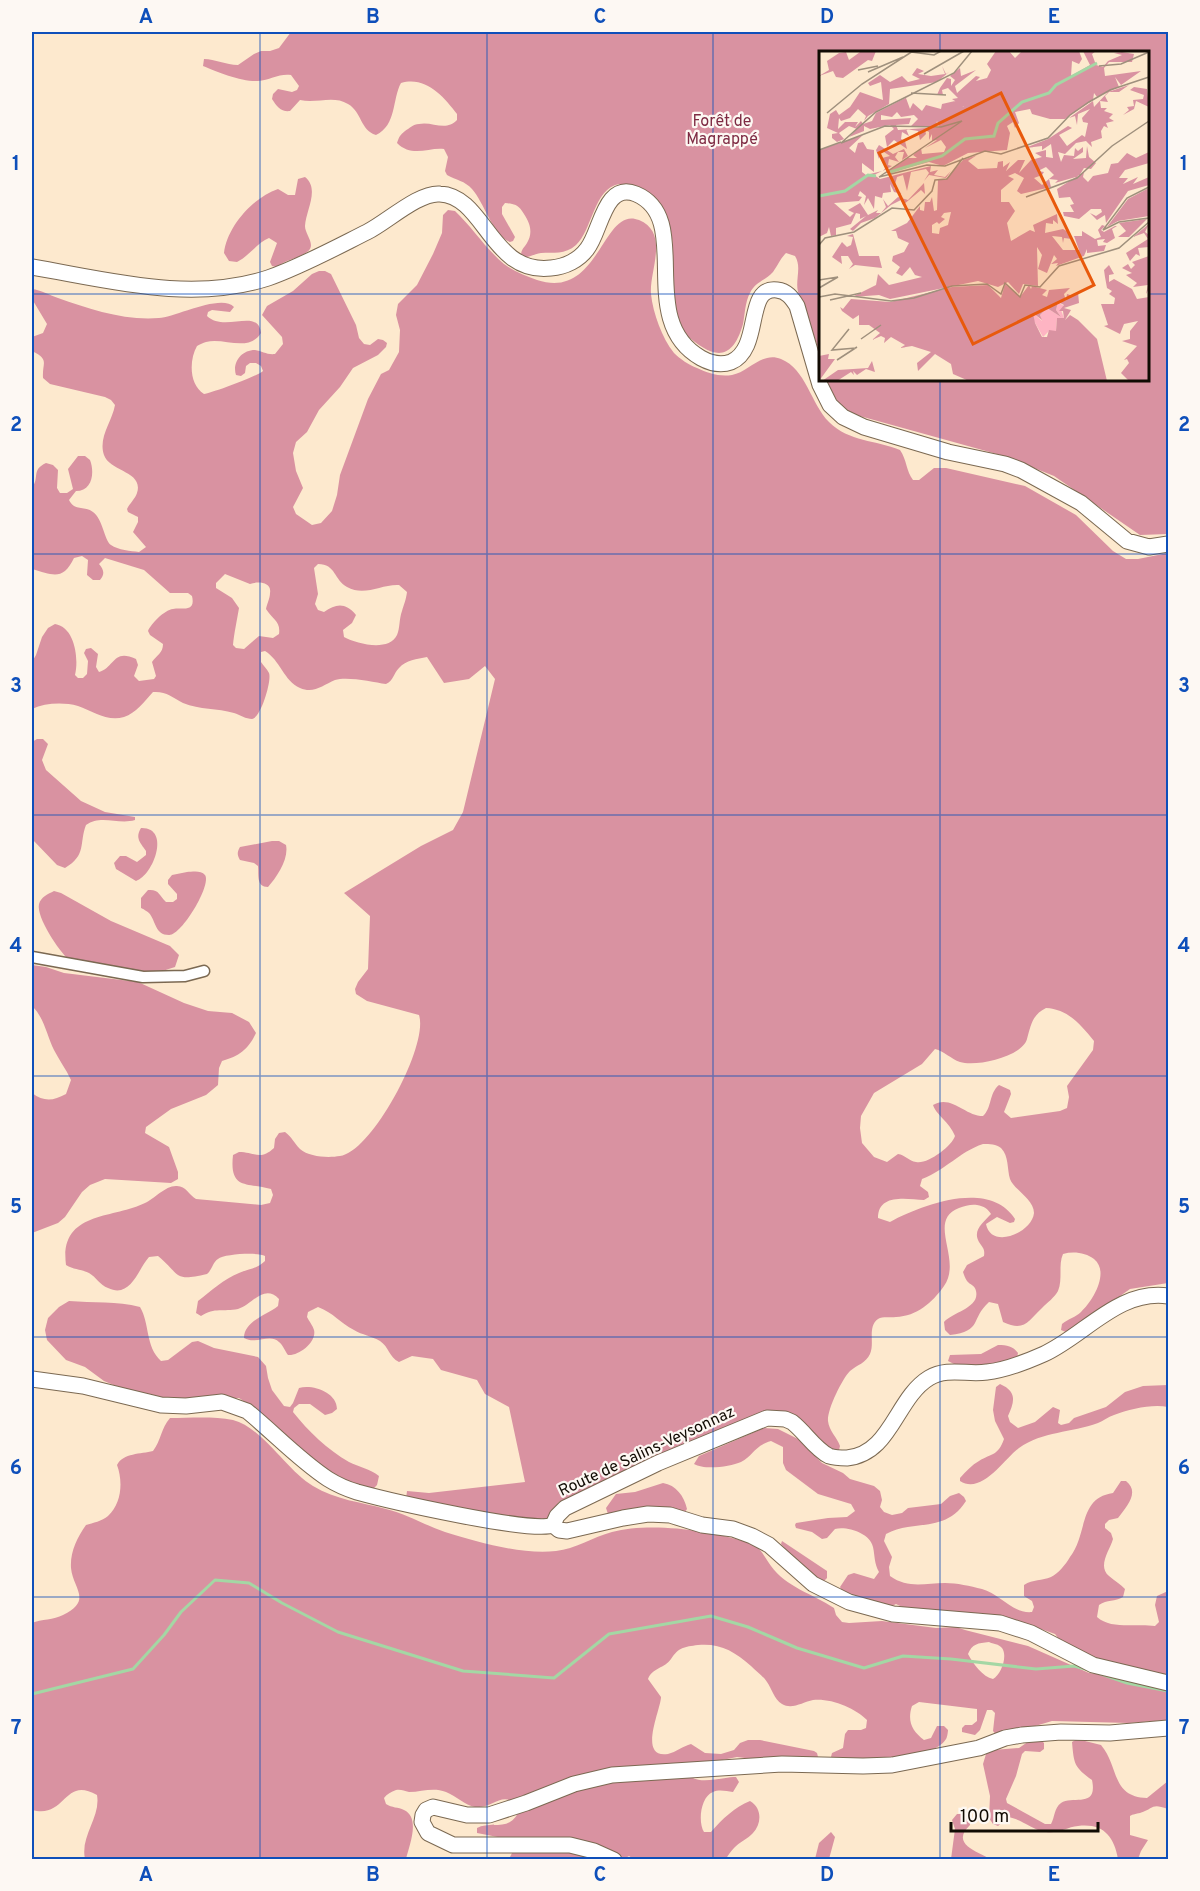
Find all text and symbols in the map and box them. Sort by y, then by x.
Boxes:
text: A [139,5,153,31]
text: B [366,5,380,31]
text: C [594,5,606,31]
text: D [820,5,834,31]
text: E [1048,5,1060,31]
inset map [819,51,1149,381]
park label: Forêt de Magrappé [686,112,758,150]
text: 1 [12,152,20,178]
text: 1 [1180,152,1188,178]
text: 2 [10,413,22,439]
text: 2 [1178,413,1190,439]
text: 3 [10,674,22,700]
text: 3 [1178,674,1190,700]
text: 4 [10,934,22,960]
text: 4 [1178,934,1190,960]
text: 5 [10,1195,22,1221]
text: 5 [1178,1195,1190,1221]
street label: Route de Salins-Veysonnaz [556,1402,738,1502]
text: 6 [10,1456,22,1482]
text: 6 [1178,1456,1190,1482]
text: 7 [11,1716,21,1742]
text: 7 [1179,1716,1189,1742]
scale bar [951,1795,1098,1833]
text: 100 m [960,1806,1009,1829]
text: A [139,1863,153,1889]
text: B [366,1863,380,1889]
text: C [594,1863,606,1889]
text: D [820,1863,834,1889]
text: E [1048,1863,1060,1889]

